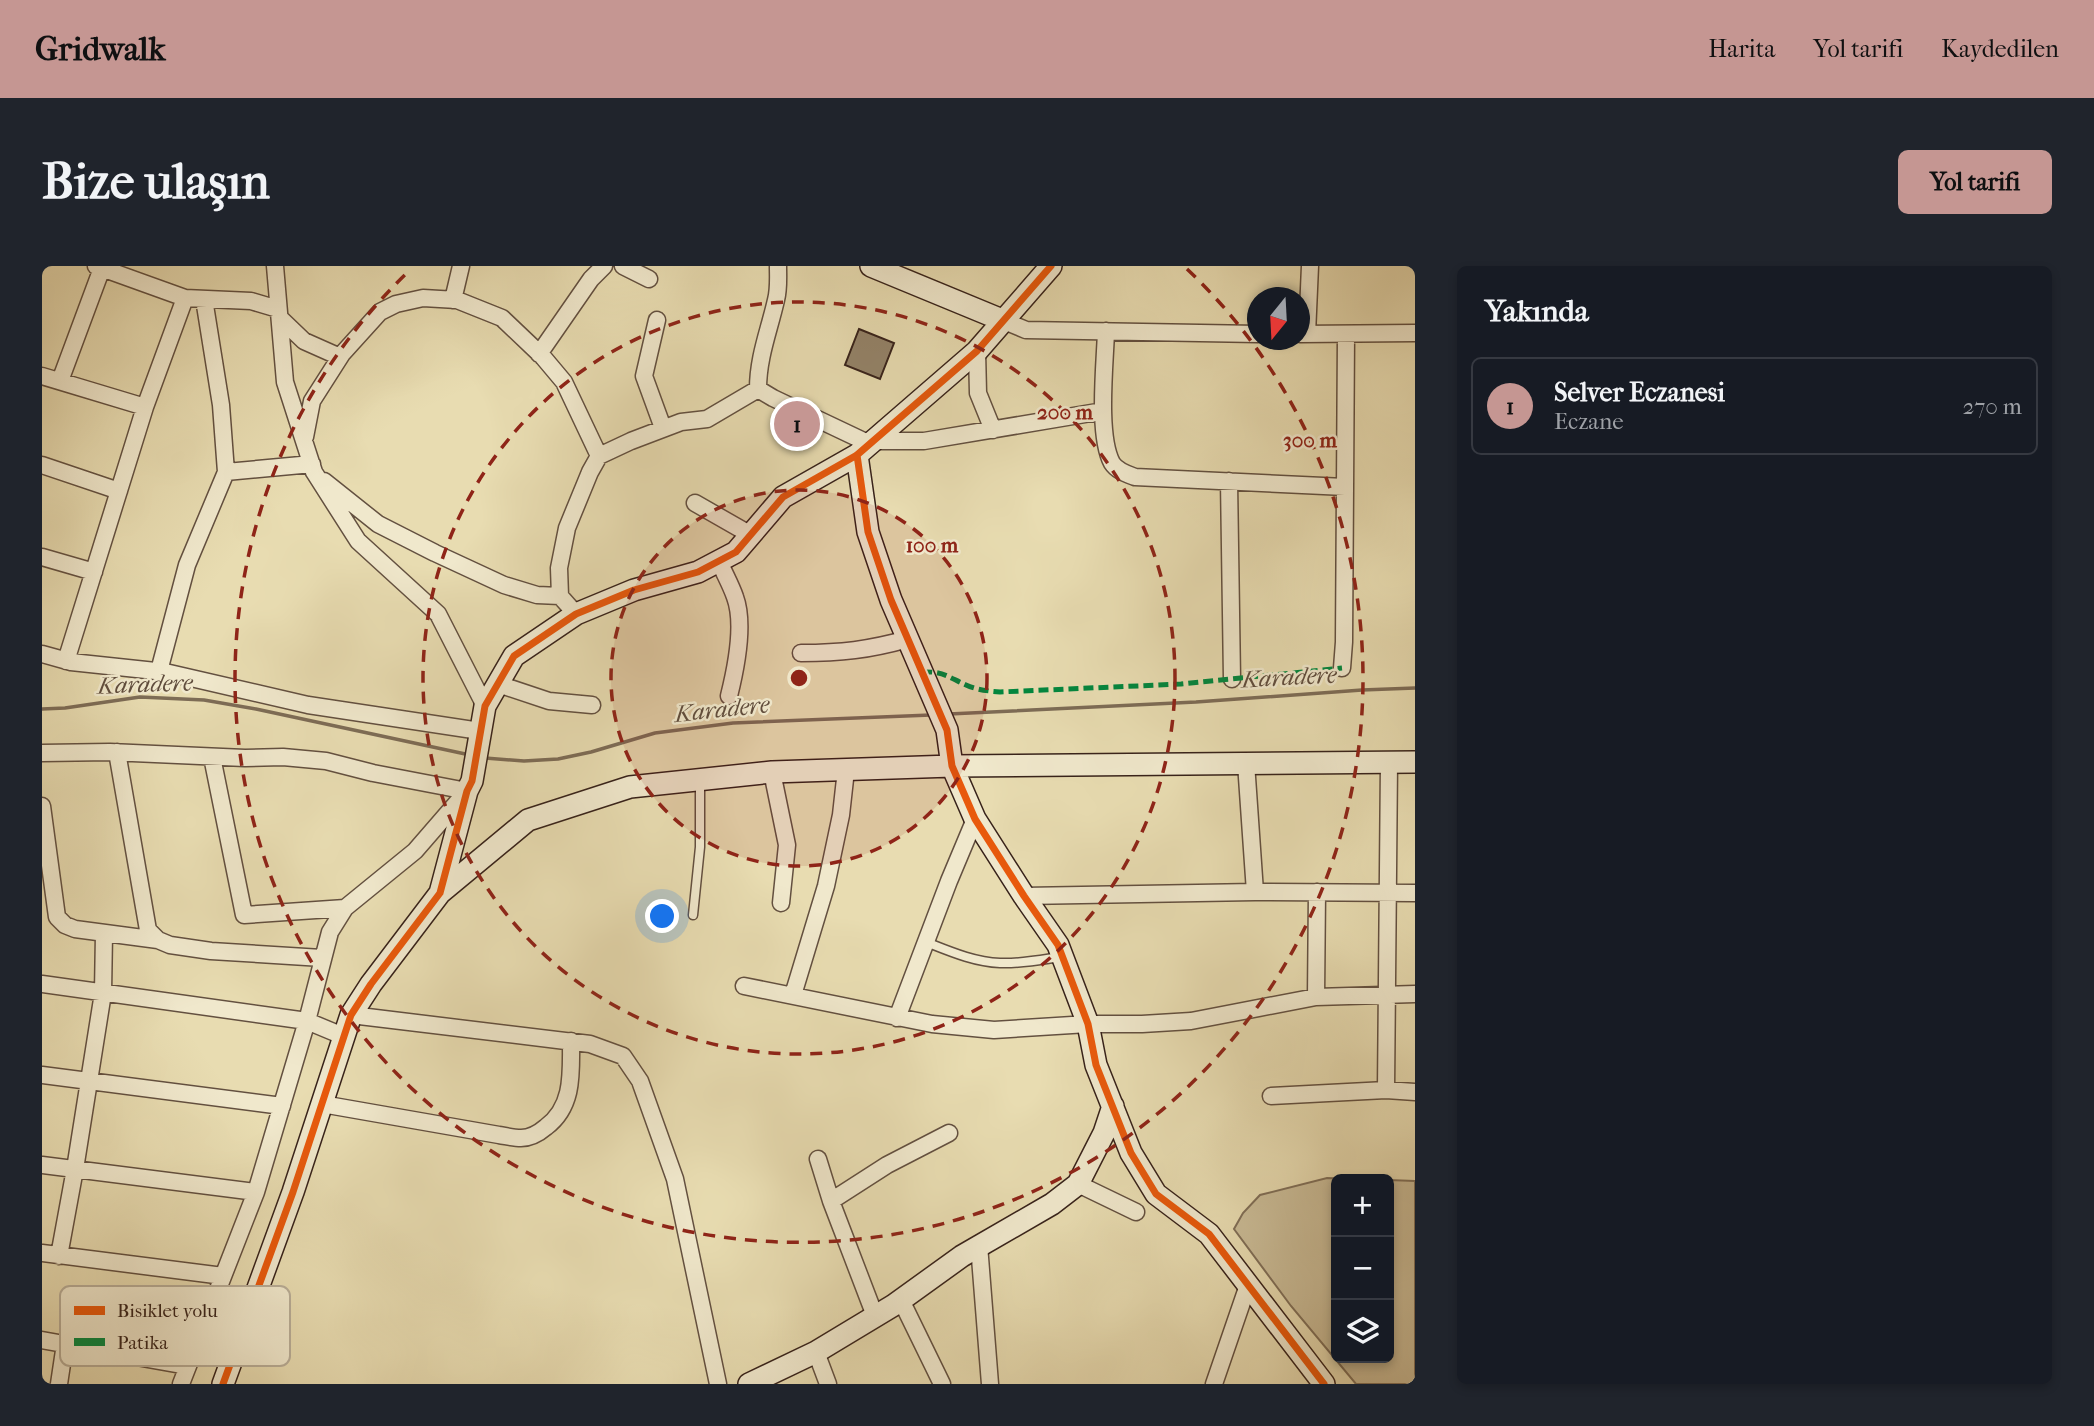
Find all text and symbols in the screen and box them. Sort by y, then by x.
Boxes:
text: Gridwalk [35,30,165,69]
text: Harita [1708,35,1775,63]
text: Yol tarifi [1813,35,1903,63]
text: Kaydedilen [1941,35,2059,63]
button: Yol tarifi [1898,150,2052,214]
text: Bize ulaşın [42,153,270,211]
north arrow [1247,287,1310,350]
text: Yakında [1485,294,1589,329]
text: Selver Eczanesi [1554,377,1725,408]
text: 1 [1506,393,1514,420]
text: 270 m [1962,393,2022,420]
pin: 1 [774,398,820,450]
text: 200 m [1037,400,1094,424]
text: Eczane [1554,408,1624,435]
text: 300 m [1283,428,1337,452]
text: 100 m [906,533,959,557]
water label: Karadere [1239,660,1339,694]
centre of rings [787,666,811,690]
water label: Karadere [95,668,194,700]
water label: Karadere [671,690,772,728]
your location [645,899,679,933]
map controls [1331,1174,1394,1363]
button: + [1331,1174,1394,1237]
button: − [1331,1237,1394,1300]
legend [60,1286,290,1366]
text: Bisiklet yolu [117,1300,218,1322]
button: layers [1331,1300,1394,1363]
text: Patika [117,1332,168,1354]

